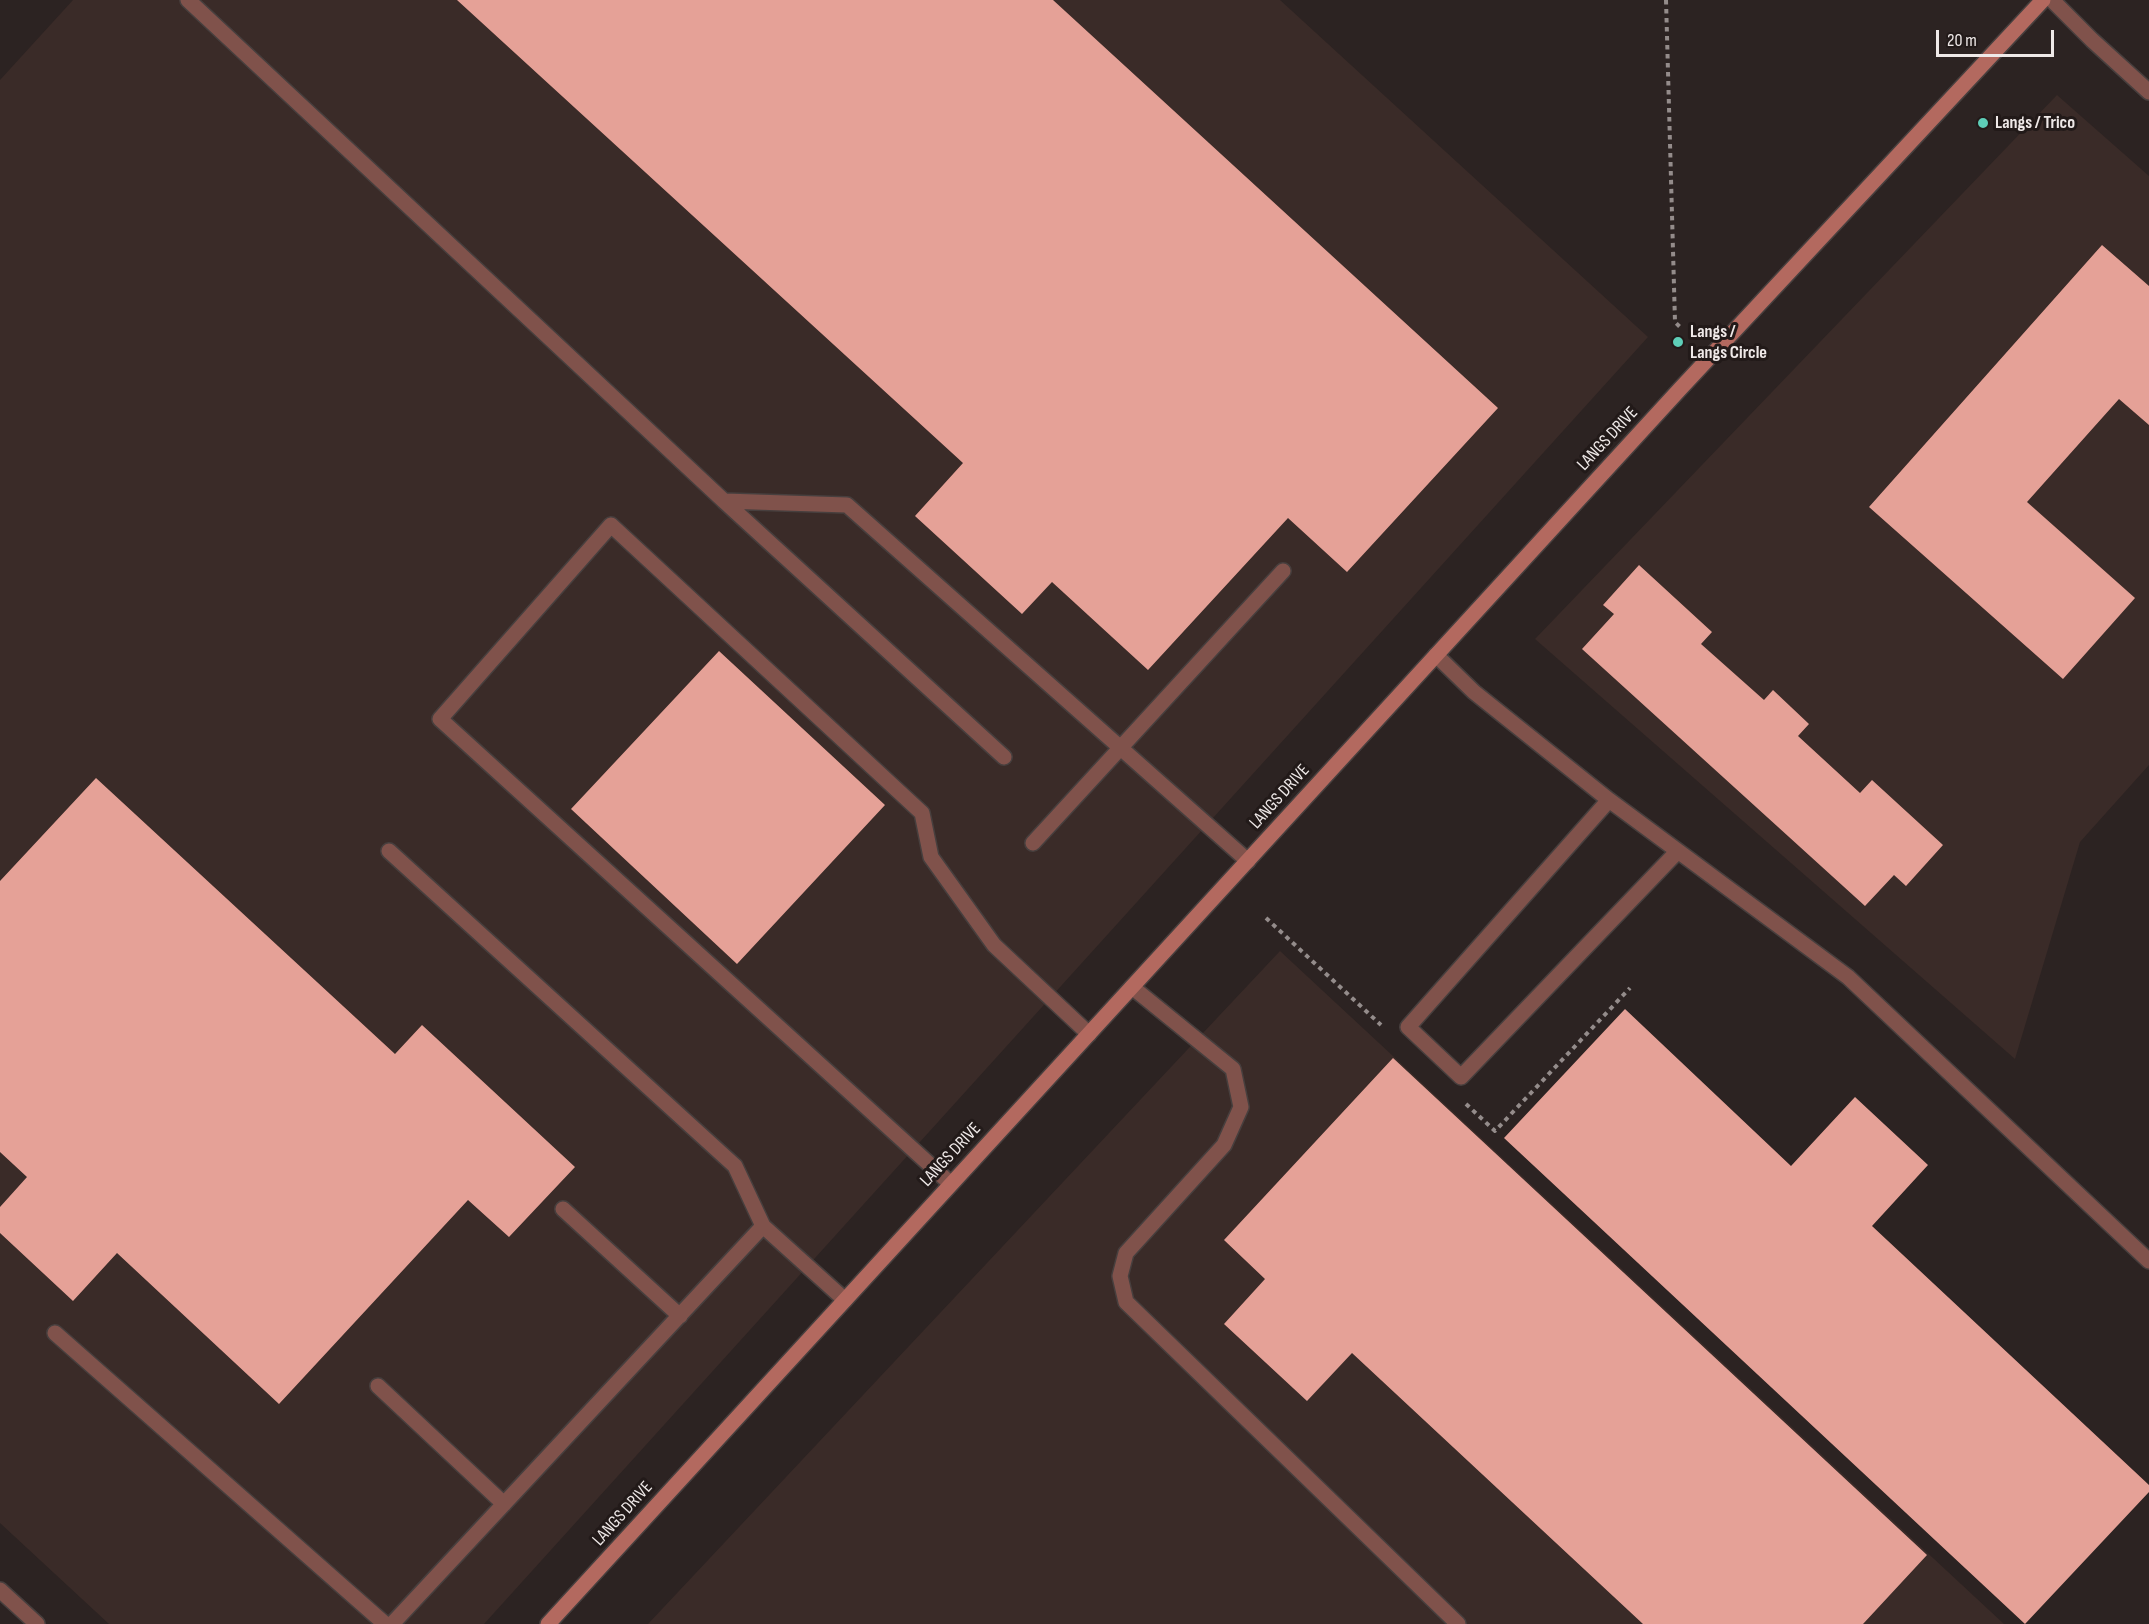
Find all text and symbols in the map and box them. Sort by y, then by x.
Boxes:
scale bar [1939,18,2058,56]
text: 20 m [1947,30,1977,51]
place label: Langs / Trico [1995,112,2075,134]
marker: Langs / Trico [1976,116,1990,130]
place label: Langs / Langs Circle [1690,321,1767,364]
marker: Langs / Langs Circle [1671,335,1685,349]
street label: LANGS DRIVE [1573,403,1643,475]
street label: LANGS DRIVE [1245,760,1315,834]
street label: LANGS DRIVE [916,1119,986,1191]
street label: LANGS DRIVE [588,1477,658,1551]

